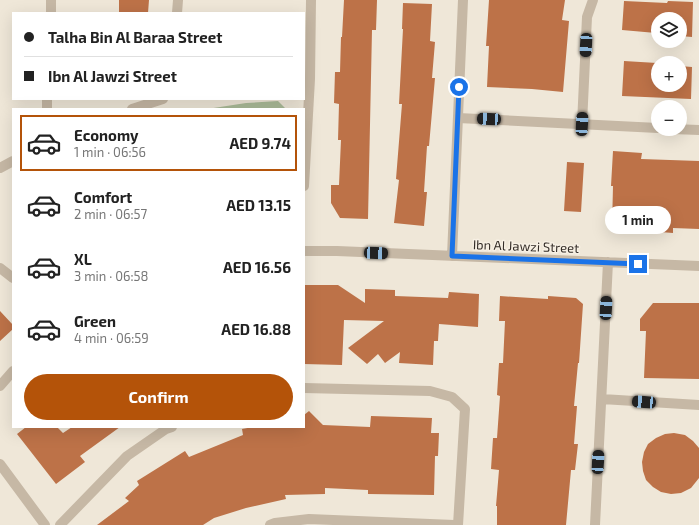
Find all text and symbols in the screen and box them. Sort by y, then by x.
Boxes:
map controls [651,12,687,136]
button: layers [651,12,687,48]
text: Talha Bin Al Baraa Street [48,28,222,46]
car [579,33,593,57]
button: + [651,56,687,92]
text: Ibn Al Jawzi Street [48,67,177,85]
route start [450,78,468,96]
button: − [651,100,687,136]
car [477,112,501,126]
car [575,112,589,136]
icon: car [26,125,62,161]
text: Economy [74,126,139,144]
text: AED 9.74 [230,134,291,152]
text: 1 min · 06:56 [74,144,146,160]
icon: car [26,187,62,223]
text: Comfort [74,188,132,206]
text: AED 13.15 [226,196,291,214]
text: 2 min · 06:57 [74,206,147,222]
callout: 1 min [605,206,671,234]
text: 1 min [622,212,654,228]
street label: Ibn Al Jawzi Street [473,236,579,256]
car [364,247,388,259]
icon: car [26,249,62,285]
text: XL [74,250,92,268]
route end [629,255,647,273]
text: AED 16.56 [223,258,291,276]
text: 3 min · 06:58 [74,268,148,284]
car [599,296,613,320]
icon: car [26,311,62,347]
text: Green [74,312,116,330]
text: AED 16.88 [221,320,291,338]
text: 4 min · 06:59 [74,330,149,346]
button: Confirm [24,374,293,420]
car [632,395,656,409]
car [591,450,605,474]

